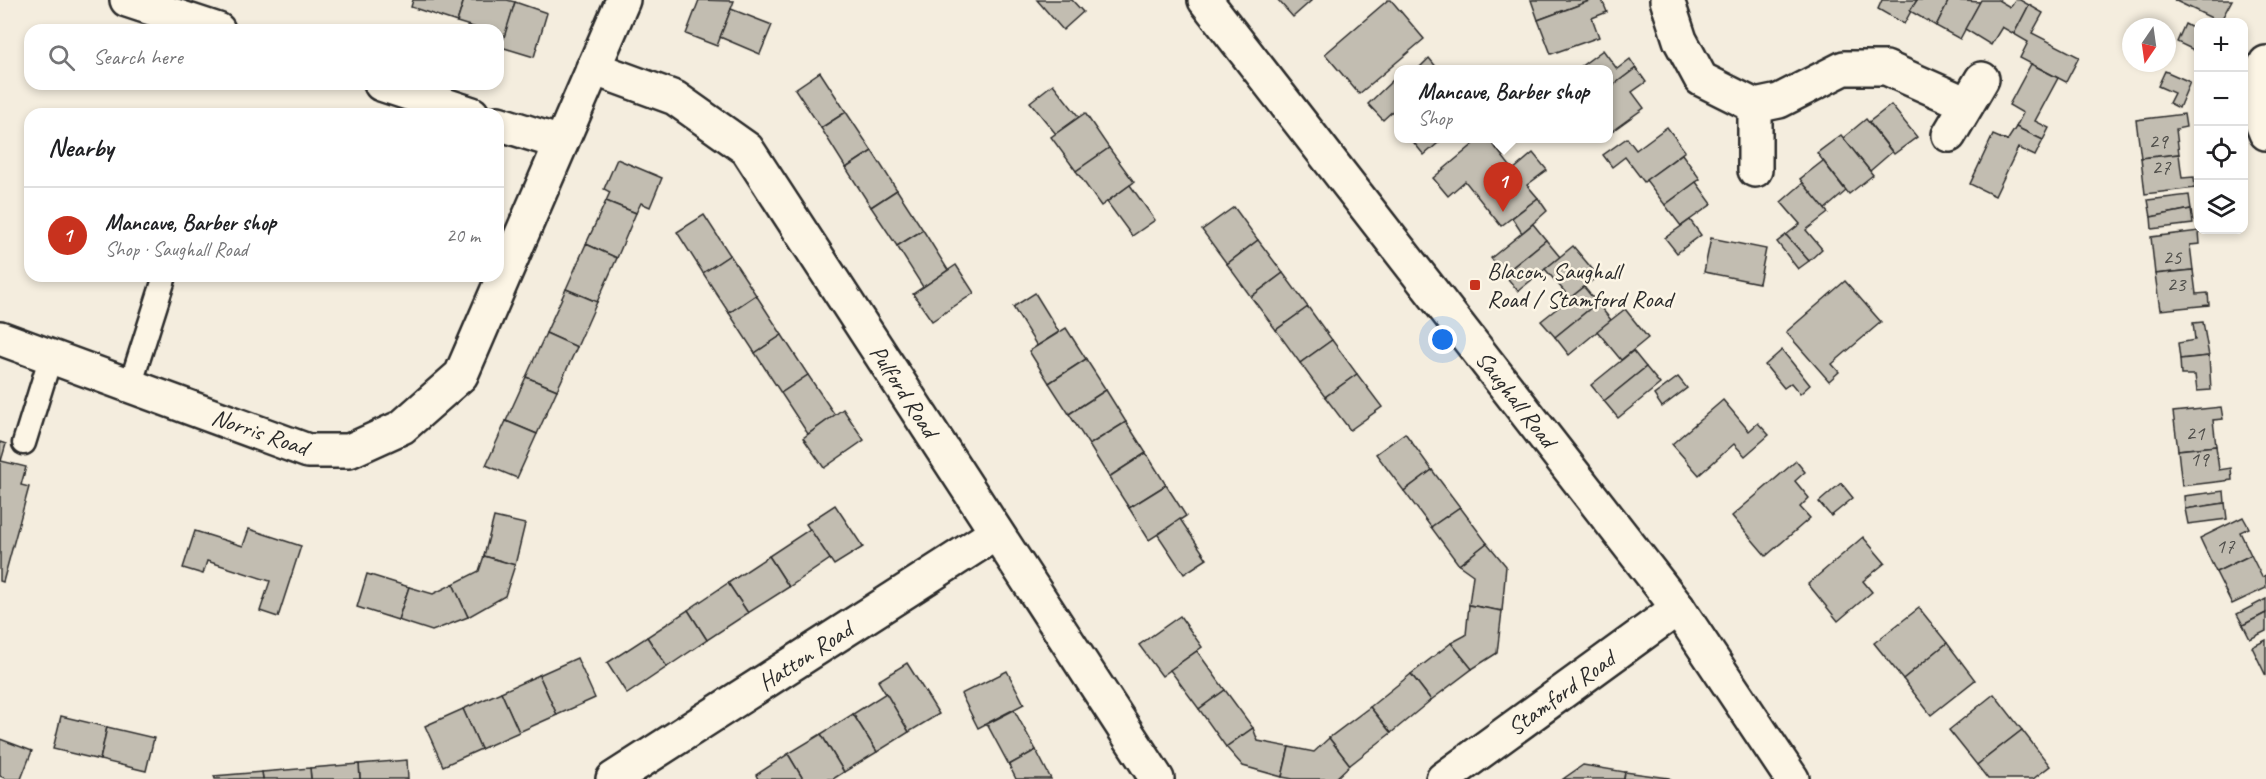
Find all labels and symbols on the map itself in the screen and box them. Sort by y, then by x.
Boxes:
north arrow [2122,18,2176,72]
house number: 29 [2149,128,2169,154]
house number: 27 [2152,154,2172,180]
pin: 1 [1484,162,1522,212]
house number: 25 [2163,244,2183,270]
place label: Blacon, Saughall Road / Stamford Road [1487,256,1676,314]
house number: 23 [2167,271,2187,297]
marker: Blacon, Saughall Road / Stamford Road [1468,278,1482,292]
your location [1428,325,1457,354]
street label: Pulford Road [863,339,947,446]
street label: Saughall Road [1469,345,1565,456]
street label: Norris Road [208,402,315,464]
house number: 21 [2186,420,2206,446]
house number: 19 [2190,446,2210,472]
house number: 17 [2216,533,2236,559]
street label: Hatton Road [752,613,861,697]
street label: Stamford Road [1501,642,1624,742]

